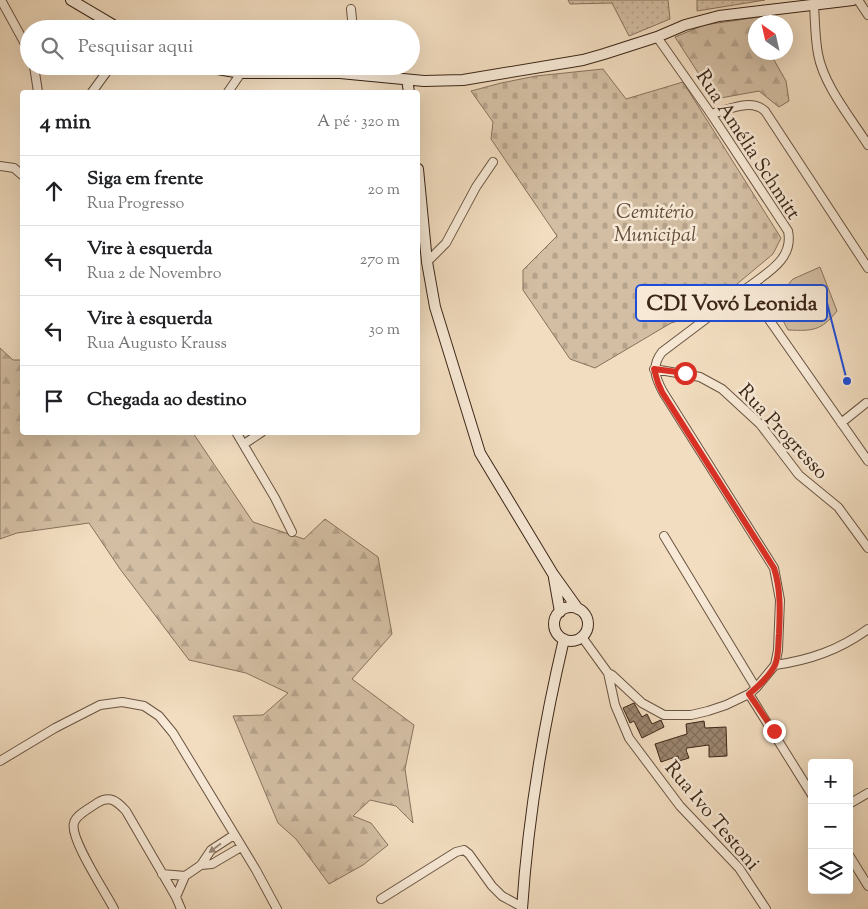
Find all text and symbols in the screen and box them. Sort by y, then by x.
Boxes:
north arrow [748,15,793,60]
search box [20,20,420,75]
icon: search [38,34,66,62]
text: Pesquisar aqui [78,34,193,61]
street label: Rua Amélia Schmitt [687,65,806,226]
text: 4 min [40,108,91,138]
text: A pé · 320 m [317,111,400,134]
text: Siga em frente [87,166,203,193]
icon: ahead [40,177,68,205]
text: 20 m [367,179,400,202]
text: Rua Progresso [87,193,184,216]
park label: Cemitério Municipal [614,199,696,251]
text: Vire à esquerda [87,236,213,263]
icon: left [40,247,68,275]
text: 270 m [360,249,400,272]
text: Rua 2 de Novembro [87,263,221,286]
callout: CDI Vovó Leonida [636,285,827,321]
text: CDI Vovó Leonida [647,290,818,320]
text: Vire à esquerda [87,306,213,333]
icon: left [40,317,68,345]
text: 30 m [369,319,400,342]
text: Rua Augusto Krauss [87,333,227,356]
route start [674,362,697,385]
street label: Rua Progresso [730,378,834,487]
icon: arrive [40,387,68,415]
text: Chegada ao destino [87,387,247,414]
route end [763,720,786,743]
street label: Rua Ivo Testoni [657,756,766,878]
map controls [808,759,853,894]
button: + [808,759,853,804]
button: − [808,804,853,849]
one-way arrow [208,843,222,853]
button: layers [808,849,853,894]

